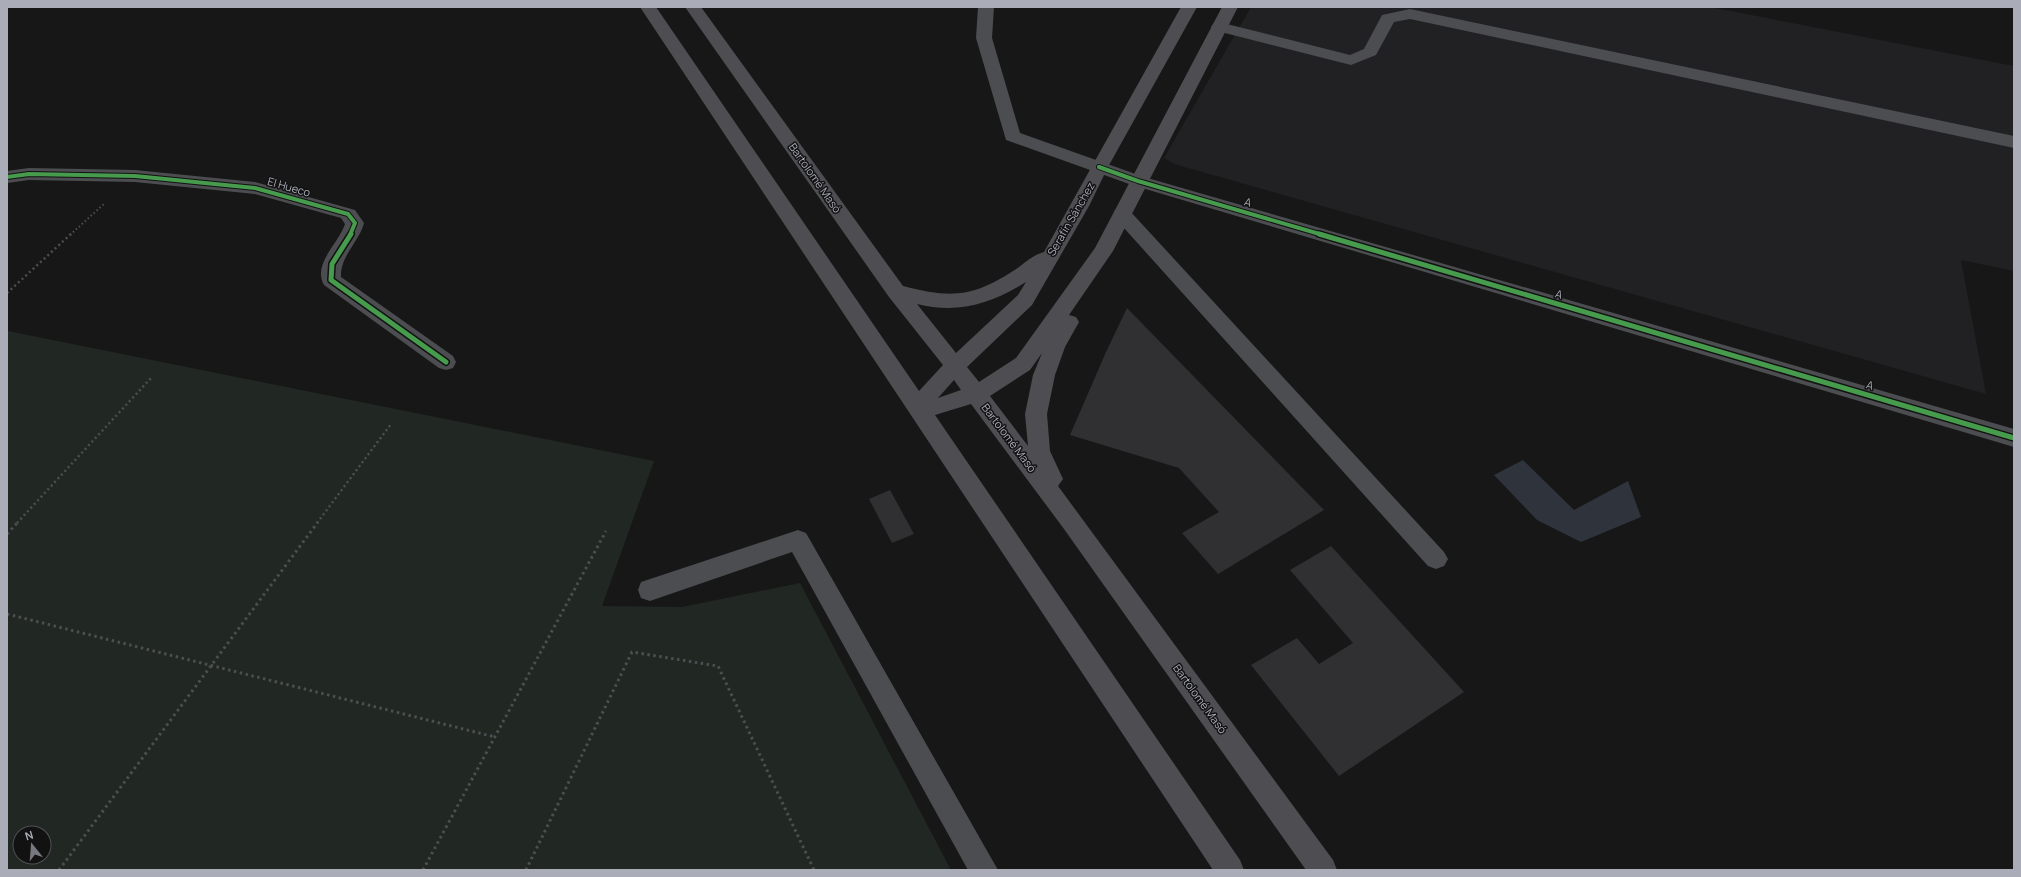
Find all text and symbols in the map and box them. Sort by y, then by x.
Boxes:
street label: Bartolomé Masó [786,140,845,216]
street label: El Hueco [266,173,313,200]
street label: Serafín Sánchez [1043,179,1098,258]
street label: A [1243,193,1254,210]
street label: A [1554,285,1565,302]
street label: A [1865,376,1876,393]
street label: Bartolomé Masó [979,400,1040,475]
street label: Bartolomé Masó [1170,661,1231,737]
north arrow [12,825,52,865]
text: N [23,827,35,843]

